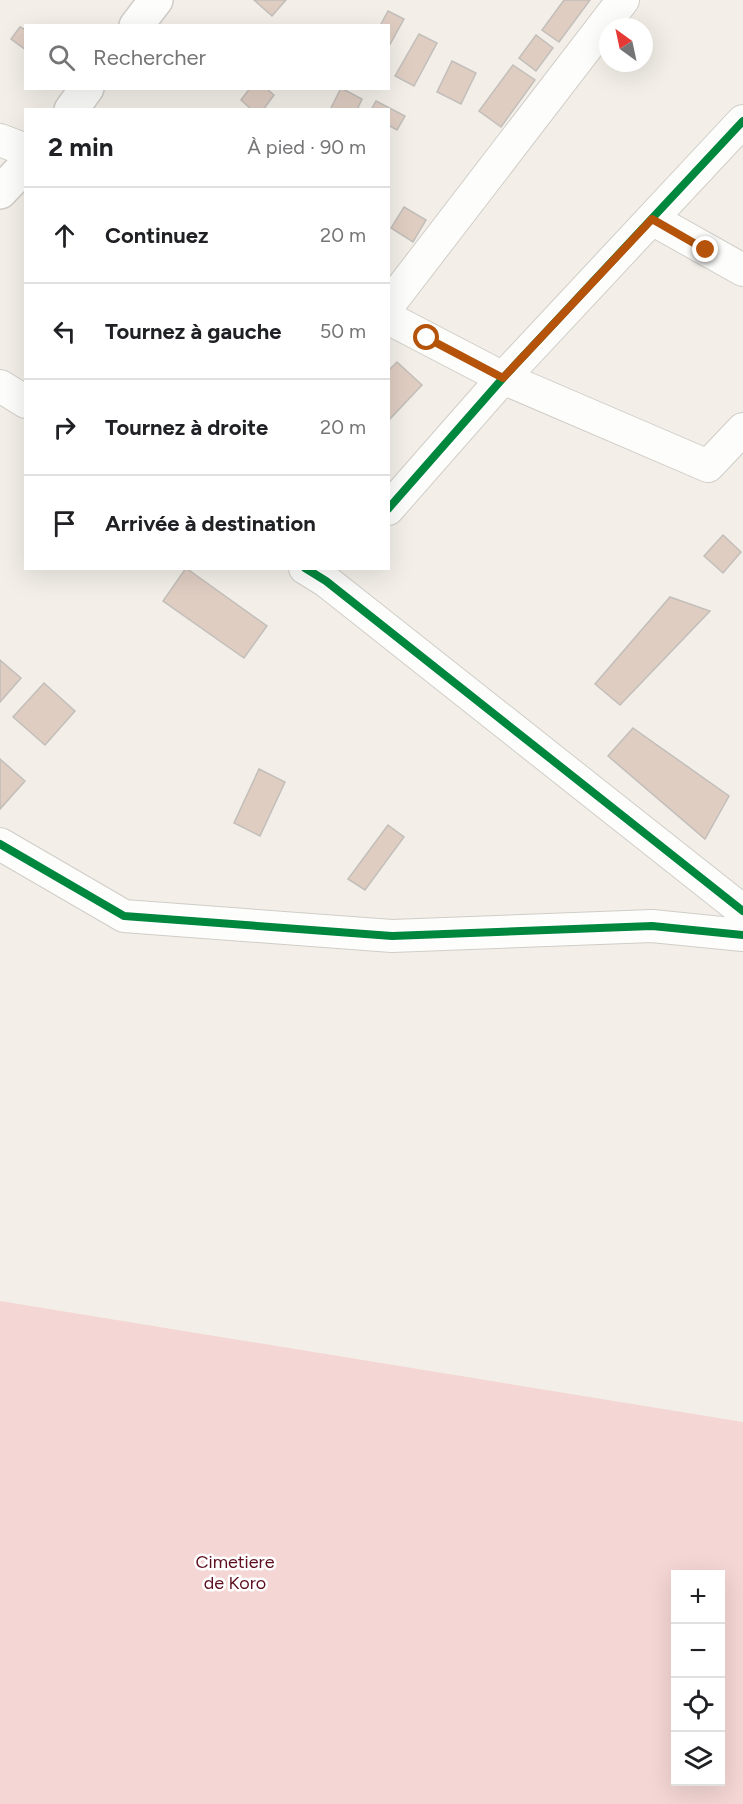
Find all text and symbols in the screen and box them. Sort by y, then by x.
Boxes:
north arrow [599,18,653,72]
search box [24,24,390,90]
icon: search [45,41,78,74]
text: Rechercher [93,44,206,71]
text: 2 min [48,131,114,163]
text: À pied · 90 m [247,135,366,159]
icon: ahead [48,219,81,252]
text: Continuez [105,222,209,249]
text: 20 m [320,223,366,247]
route end [692,236,718,262]
icon: left [48,315,81,348]
text: Tournez à gauche [105,318,281,345]
text: 50 m [320,319,366,343]
route start [413,324,439,350]
icon: right [48,411,81,444]
text: Tournez à droite [105,414,268,441]
text: 20 m [320,415,366,439]
icon: arrive [48,507,81,540]
text: Arrivée à destination [105,510,316,537]
park label: Cimetiere de Koro [195,1551,275,1594]
map controls [671,1570,725,1786]
button: + [671,1570,725,1624]
button: − [671,1624,725,1678]
button: locate [671,1678,725,1732]
button: layers [671,1732,725,1786]

